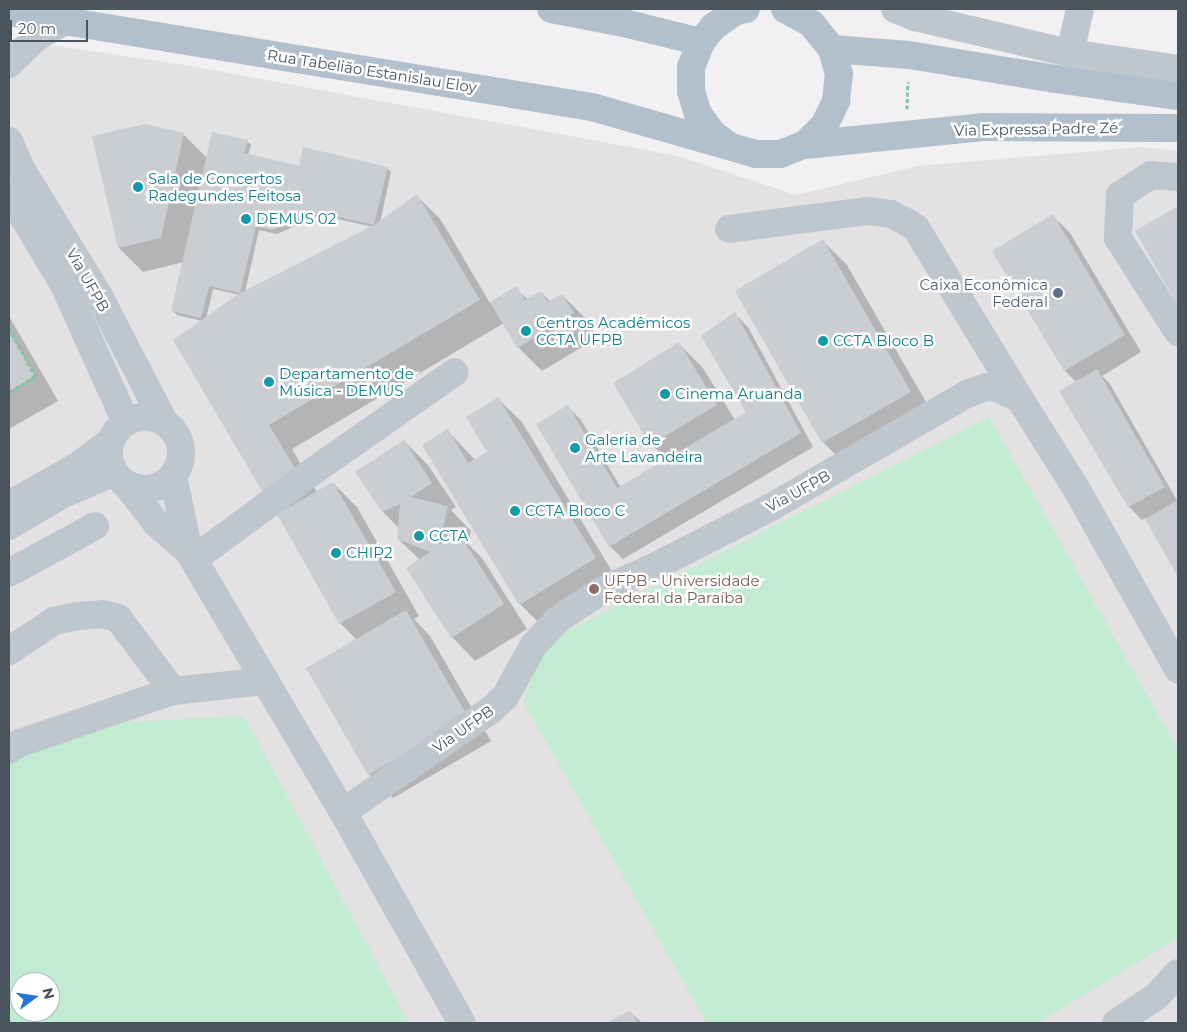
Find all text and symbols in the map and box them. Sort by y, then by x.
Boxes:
scale bar [12,10,90,42]
text: 20 m [18,19,56,38]
street label: Rua Tabelião Estanislau Eloy [266,46,478,96]
street label: Via Expressa Padre Zé [954,119,1118,139]
place label: Sala de Concertos Radegundes Feitosa [148,169,301,204]
marker: Sala de Concertos Radegundes Feitosa [132,181,144,193]
place label: DEMUS 02 [256,210,336,228]
marker: DEMUS 02 [240,213,252,225]
street label: Via UFPB [63,245,113,315]
place label: Caixa Econômica Federal [920,275,1048,310]
marker: Caixa Econômica Federal [1052,287,1064,299]
place label: Centros Acadêmicos CCTA UFPB [536,313,690,348]
marker: Centros Acadêmicos CCTA UFPB [520,325,532,337]
place label: CCTA Bloco B [833,332,934,350]
marker: CCTA Bloco B [817,335,829,347]
place label: Departamento de Música - DEMUS [279,364,414,399]
marker: Departamento de Música - DEMUS [263,376,275,388]
place label: Cinema Aruanda [675,385,802,403]
marker: Cinema Aruanda [659,388,671,400]
place label: Galeria de Arte Lavandeira [585,430,703,465]
marker: Galeria de Arte Lavandeira [569,442,581,454]
street label: Via UFPB [763,466,833,516]
place label: CCTA Bloco C [525,502,625,520]
marker: CCTA Bloco C [509,505,521,517]
place label: CCTA [429,527,468,545]
marker: CCTA [413,530,425,542]
place label: CHIP2 [346,544,393,562]
marker: CHIP2 [330,547,342,559]
place label: UFPB - Universidade Federal da Paraíba [604,571,760,606]
marker: UFPB - Universidade Federal da Paraíba [588,583,600,595]
street label: Via UFPB [429,701,497,757]
north arrow [10,972,60,1022]
text: N [38,986,59,1001]

